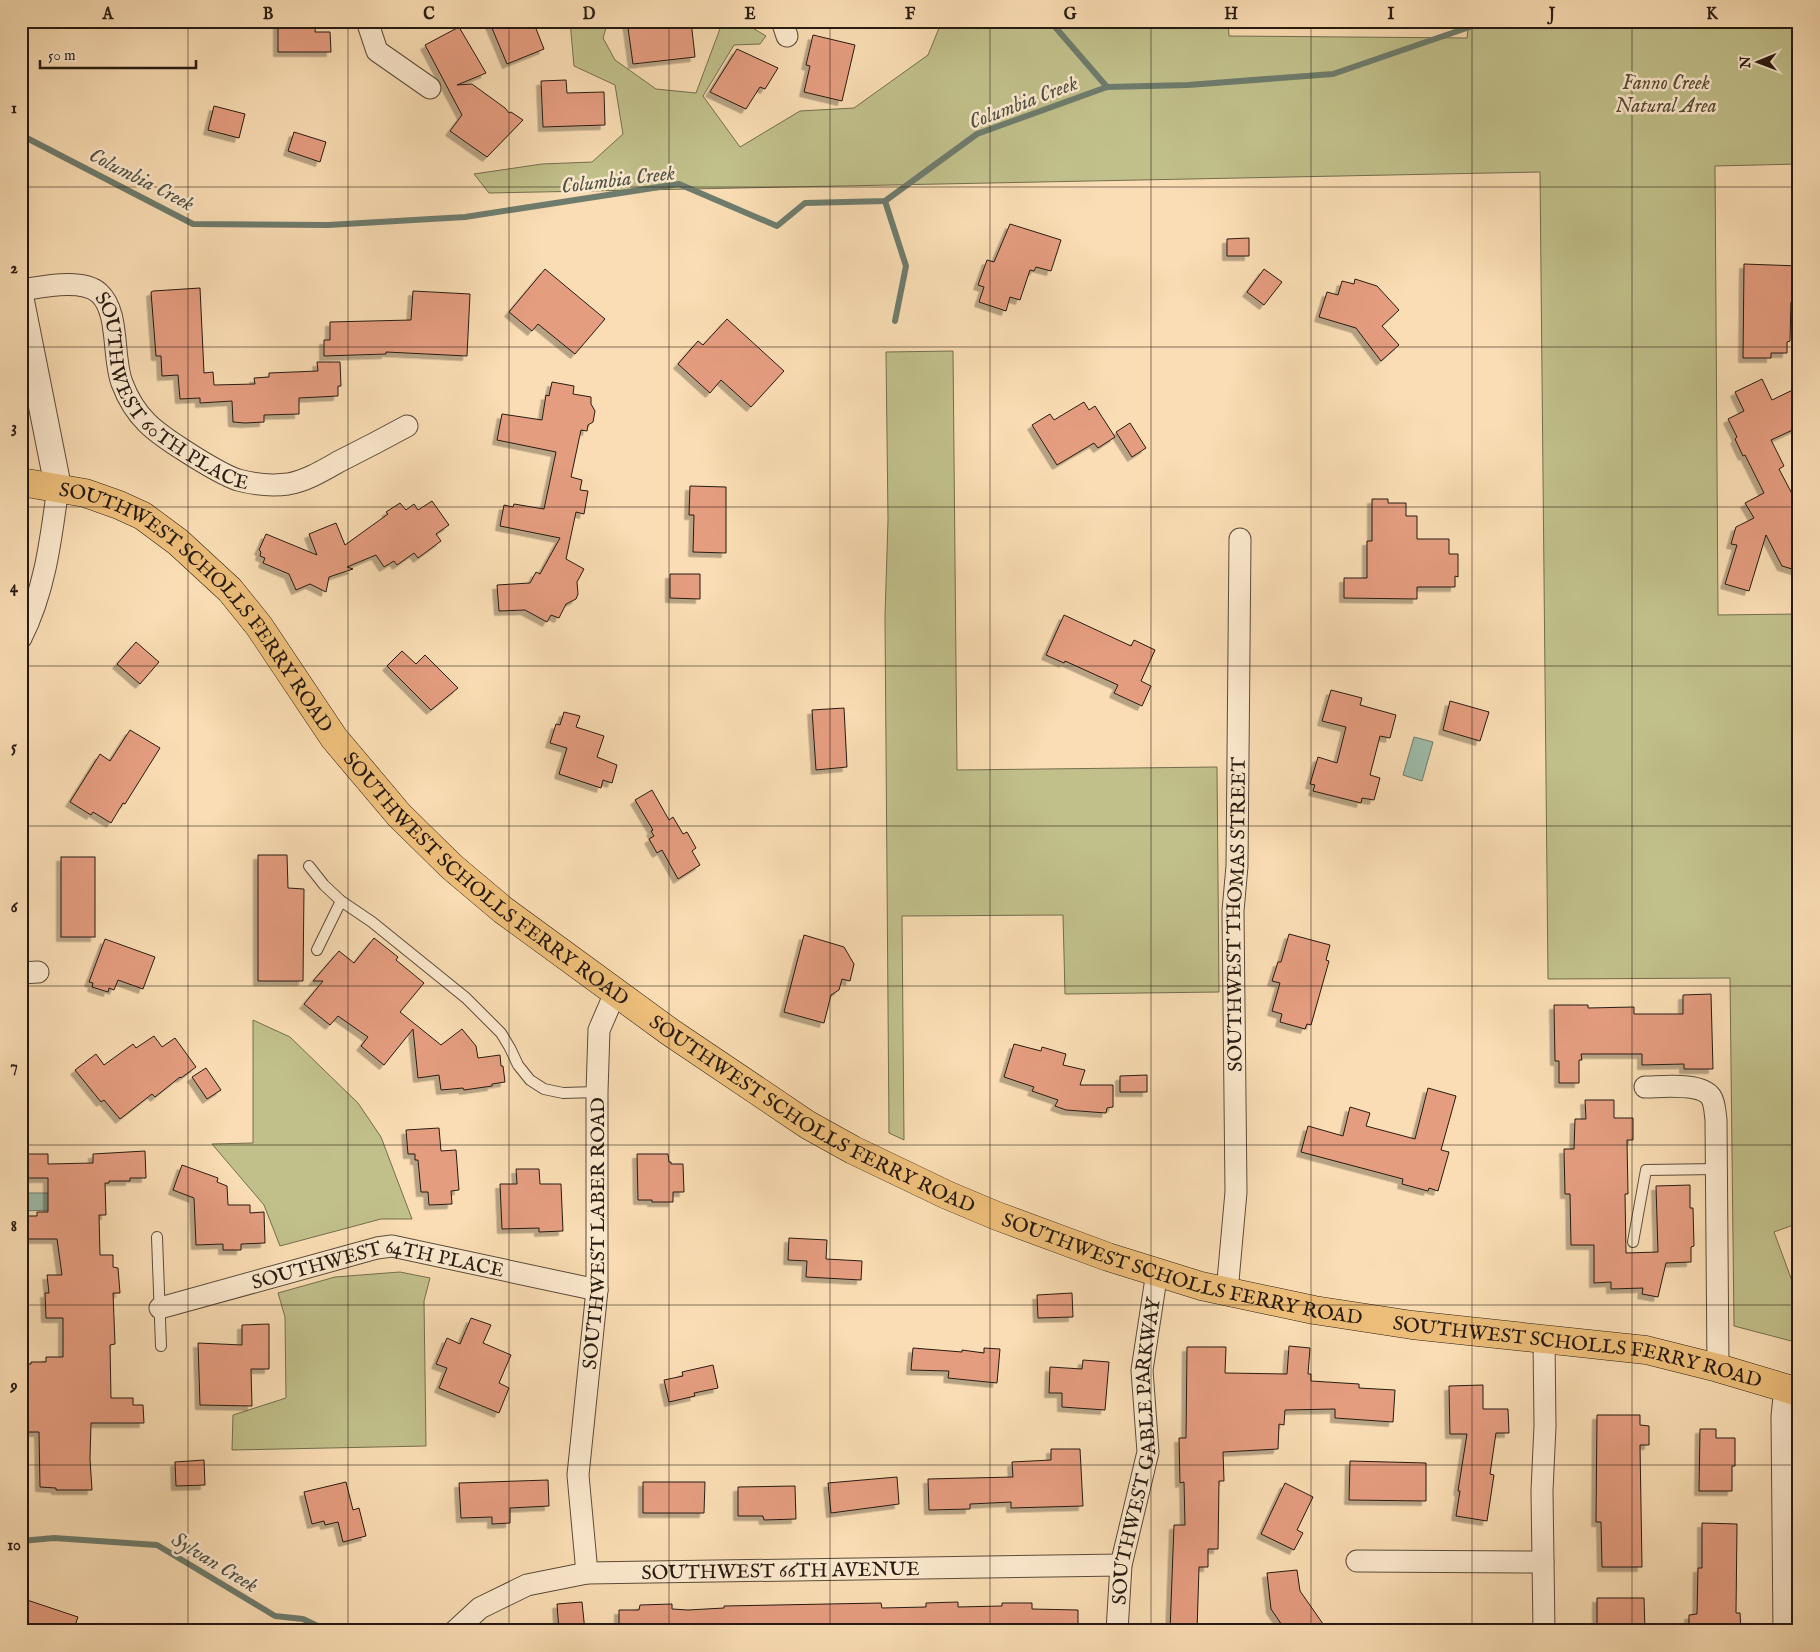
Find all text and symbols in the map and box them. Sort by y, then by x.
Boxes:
text: A [102,5,115,25]
text: B [263,5,274,25]
text: C [423,5,435,25]
text: D [583,5,596,25]
text: E [744,5,756,25]
text: F [905,5,916,25]
text: G [1064,5,1077,25]
text: H [1224,5,1238,25]
text: I [1388,5,1395,25]
text: J [1547,5,1556,25]
text: K [1706,5,1719,25]
scale bar [40,38,196,70]
north arrow [1732,38,1782,88]
text: 50 m [48,46,76,65]
text: N [1737,56,1755,69]
water label: Columbia Creek [965,70,1082,137]
park label: Fanno Creek Natural Area [1615,71,1717,119]
text: 1 [11,99,17,119]
water label: Columbia Creek [84,142,199,219]
water label: Columbia Creek [560,160,677,201]
text: 2 [10,259,18,279]
street label: SOUTHWEST 60TH PLACE [89,287,251,496]
text: 3 [11,418,17,438]
street label: SOUTHWEST SCHOLLS FERRY ROAD [57,478,338,738]
text: 4 [10,578,19,598]
text: 5 [11,738,17,758]
street label: SOUTHWEST SCHOLLS FERRY ROAD [337,747,633,1012]
street label: SOUTHWEST THOMAS STREET [1222,757,1252,1072]
text: 6 [11,898,19,918]
street label: SOUTHWEST SCHOLLS FERRY ROAD [644,1010,978,1219]
text: 7 [10,1057,18,1077]
street label: SOUTHWEST LABER ROAD [578,1097,611,1371]
street label: SOUTHWEST SCHOLLS FERRY ROAD [998,1208,1364,1331]
text: 8 [11,1217,17,1237]
street label: SOUTHWEST 64TH PLACE [249,1235,506,1296]
street label: SOUTHWEST GABLE PARKWAY [1108,1294,1167,1606]
street label: SOUTHWEST SCHOLLS FERRY ROAD [1391,1311,1765,1394]
text: 9 [10,1377,18,1397]
water label: Sylvan Creek [166,1527,263,1600]
text: 10 [7,1536,21,1556]
street label: SOUTHWEST 66TH AVENUE [641,1557,920,1586]

